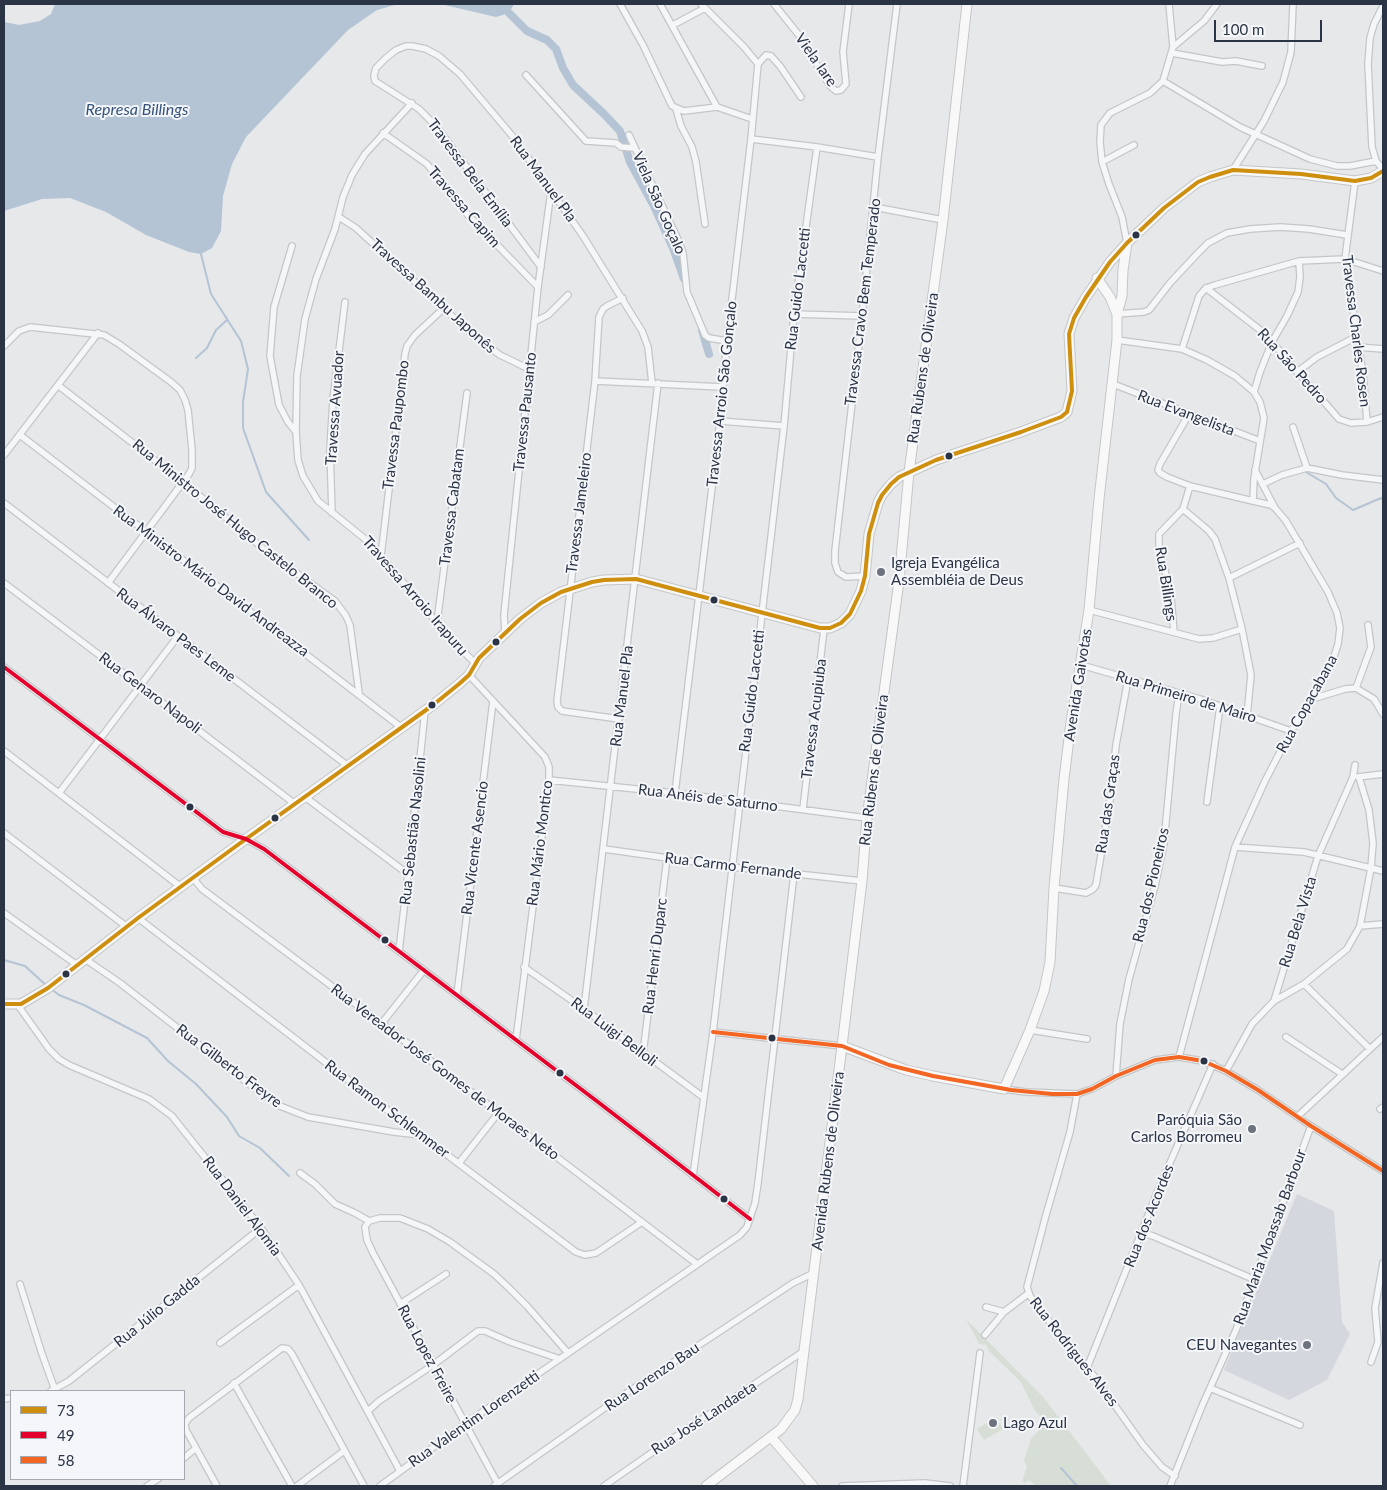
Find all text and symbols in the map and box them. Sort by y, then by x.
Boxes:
scale bar [1217,10,1324,42]
text: 100 m [1222,20,1264,38]
street label: Viela Iare [791,30,841,90]
water label: Represa Billings [86,100,188,120]
street label: Travessa Bela Emília [423,115,517,231]
street label: Rua Manuel Pla [506,132,580,226]
street label: Viela São Goçalo [628,149,690,257]
street label: Travessa Capim [424,163,504,251]
street label: Travessa Cravo Bem Temperado [841,197,885,407]
street label: Rua Guido Laccetti [782,227,814,351]
unlabelled marker [1131,230,1141,240]
street label: Travessa Bambu Japonês [367,235,499,357]
street label: Travessa Charles Rosen [1338,254,1374,408]
street label: Rua Rubens de Oliveira [903,291,943,445]
street label: Travessa Arroio São Gonçalo [703,300,741,488]
street label: Rua São Pedro [1253,325,1331,407]
street label: Travessa Avuador [322,350,348,466]
street label: Travessa Pausanto [510,351,540,473]
street label: Travessa Paupombo [379,359,413,491]
street label: Rua Evangelista [1135,386,1237,440]
street label: Rua Ministro José Hugo Castelo Branco [129,435,341,613]
street label: Travessa Cabatam [436,447,468,567]
street label: Travessa Jameleiro [563,451,595,575]
unlabelled marker [944,451,954,461]
street label: Rua Ministro Mário David Andreazza [110,501,312,661]
street label: Travessa Arroio Irapuru [358,533,472,659]
street label: Rua Billings [1151,545,1181,623]
place label: Igreja Evangélica Assembléia de Deus [891,554,1023,589]
marker: Igreja Evangélica Assembléia de Deus [875,566,887,578]
street label: Rua Álvaro Paes Leme [113,584,239,686]
unlabelled marker [709,595,719,605]
street label: Avenida Gaivotas [1060,627,1096,743]
street label: Rua Guido Laccetti [736,629,768,753]
unlabelled marker [491,637,501,647]
street label: Rua Manuel Pla [607,644,637,748]
street label: Rua Genaro Napoli [95,649,205,737]
street label: Rua Copacabana [1273,652,1341,756]
street label: Travessa Acupiuba [798,658,830,780]
street label: Rua Primeiro de Mairo [1113,667,1259,727]
street label: Rua Rubens de Oliveira [856,693,892,847]
unlabelled marker [427,700,437,710]
street label: Rua das Graças [1092,753,1124,855]
street label: Rua Sebastião Nasolini [396,756,430,906]
street label: Rua Mário Montico [523,779,557,907]
street label: Rua Vicente Asencio [458,780,492,916]
street label: Rua Anéis de Saturno [637,780,779,816]
unlabelled marker [185,802,195,812]
unlabelled marker [270,813,280,823]
street label: Rua dos Pioneiros [1129,826,1173,944]
street label: Rua Carmo Fernande [663,849,803,883]
street label: Rua Bela Vista [1276,874,1320,970]
street label: Rua Henri Duparc [639,897,671,1015]
unlabelled marker [380,935,390,945]
unlabelled marker [61,969,71,979]
street label: Rua Vereador José Gomes de Moraes Neto [327,980,563,1164]
street label: Rua Luigi Belloli [567,994,661,1070]
street label: Rua Gilberto Freyre [173,1020,285,1112]
unlabelled marker [767,1033,777,1043]
street label: Rua Ramon Schlemmer [321,1056,453,1162]
unlabelled marker [1199,1056,1209,1066]
unlabelled marker [555,1068,565,1078]
street label: Avenida Rubens de Oliveira [808,1070,848,1252]
place label: Paróquia São Carlos Borromeu [1131,1111,1242,1146]
marker: Paróquia São Carlos Borromeu [1246,1123,1258,1135]
street label: Rua Maria Moassab Barbour [1230,1147,1310,1327]
street label: Rua Daniel Alomia [199,1153,285,1259]
street label: Rua dos Acordes [1120,1162,1178,1270]
unlabelled marker [719,1194,729,1204]
street label: Rua Júlio Gadda [110,1271,204,1351]
street label: Rua Rodrigues Alves [1026,1294,1122,1410]
street label: Rua Lopez Freire [393,1302,461,1406]
place label: CEU Navegantes [1186,1336,1297,1354]
street label: Rua Lorenzo Bau [601,1339,703,1415]
marker: CEU Navegantes [1301,1339,1313,1351]
street label: Rua Valentim Lorenzetti [405,1367,543,1471]
street label: Rua José Landaeta [648,1377,760,1459]
legend [10,1390,185,1480]
text: 73 [57,1401,74,1419]
place label: Lago Azul [1003,1414,1067,1432]
marker: Lago Azul [987,1417,999,1429]
text: 49 [57,1426,74,1444]
text: 58 [57,1451,74,1469]

